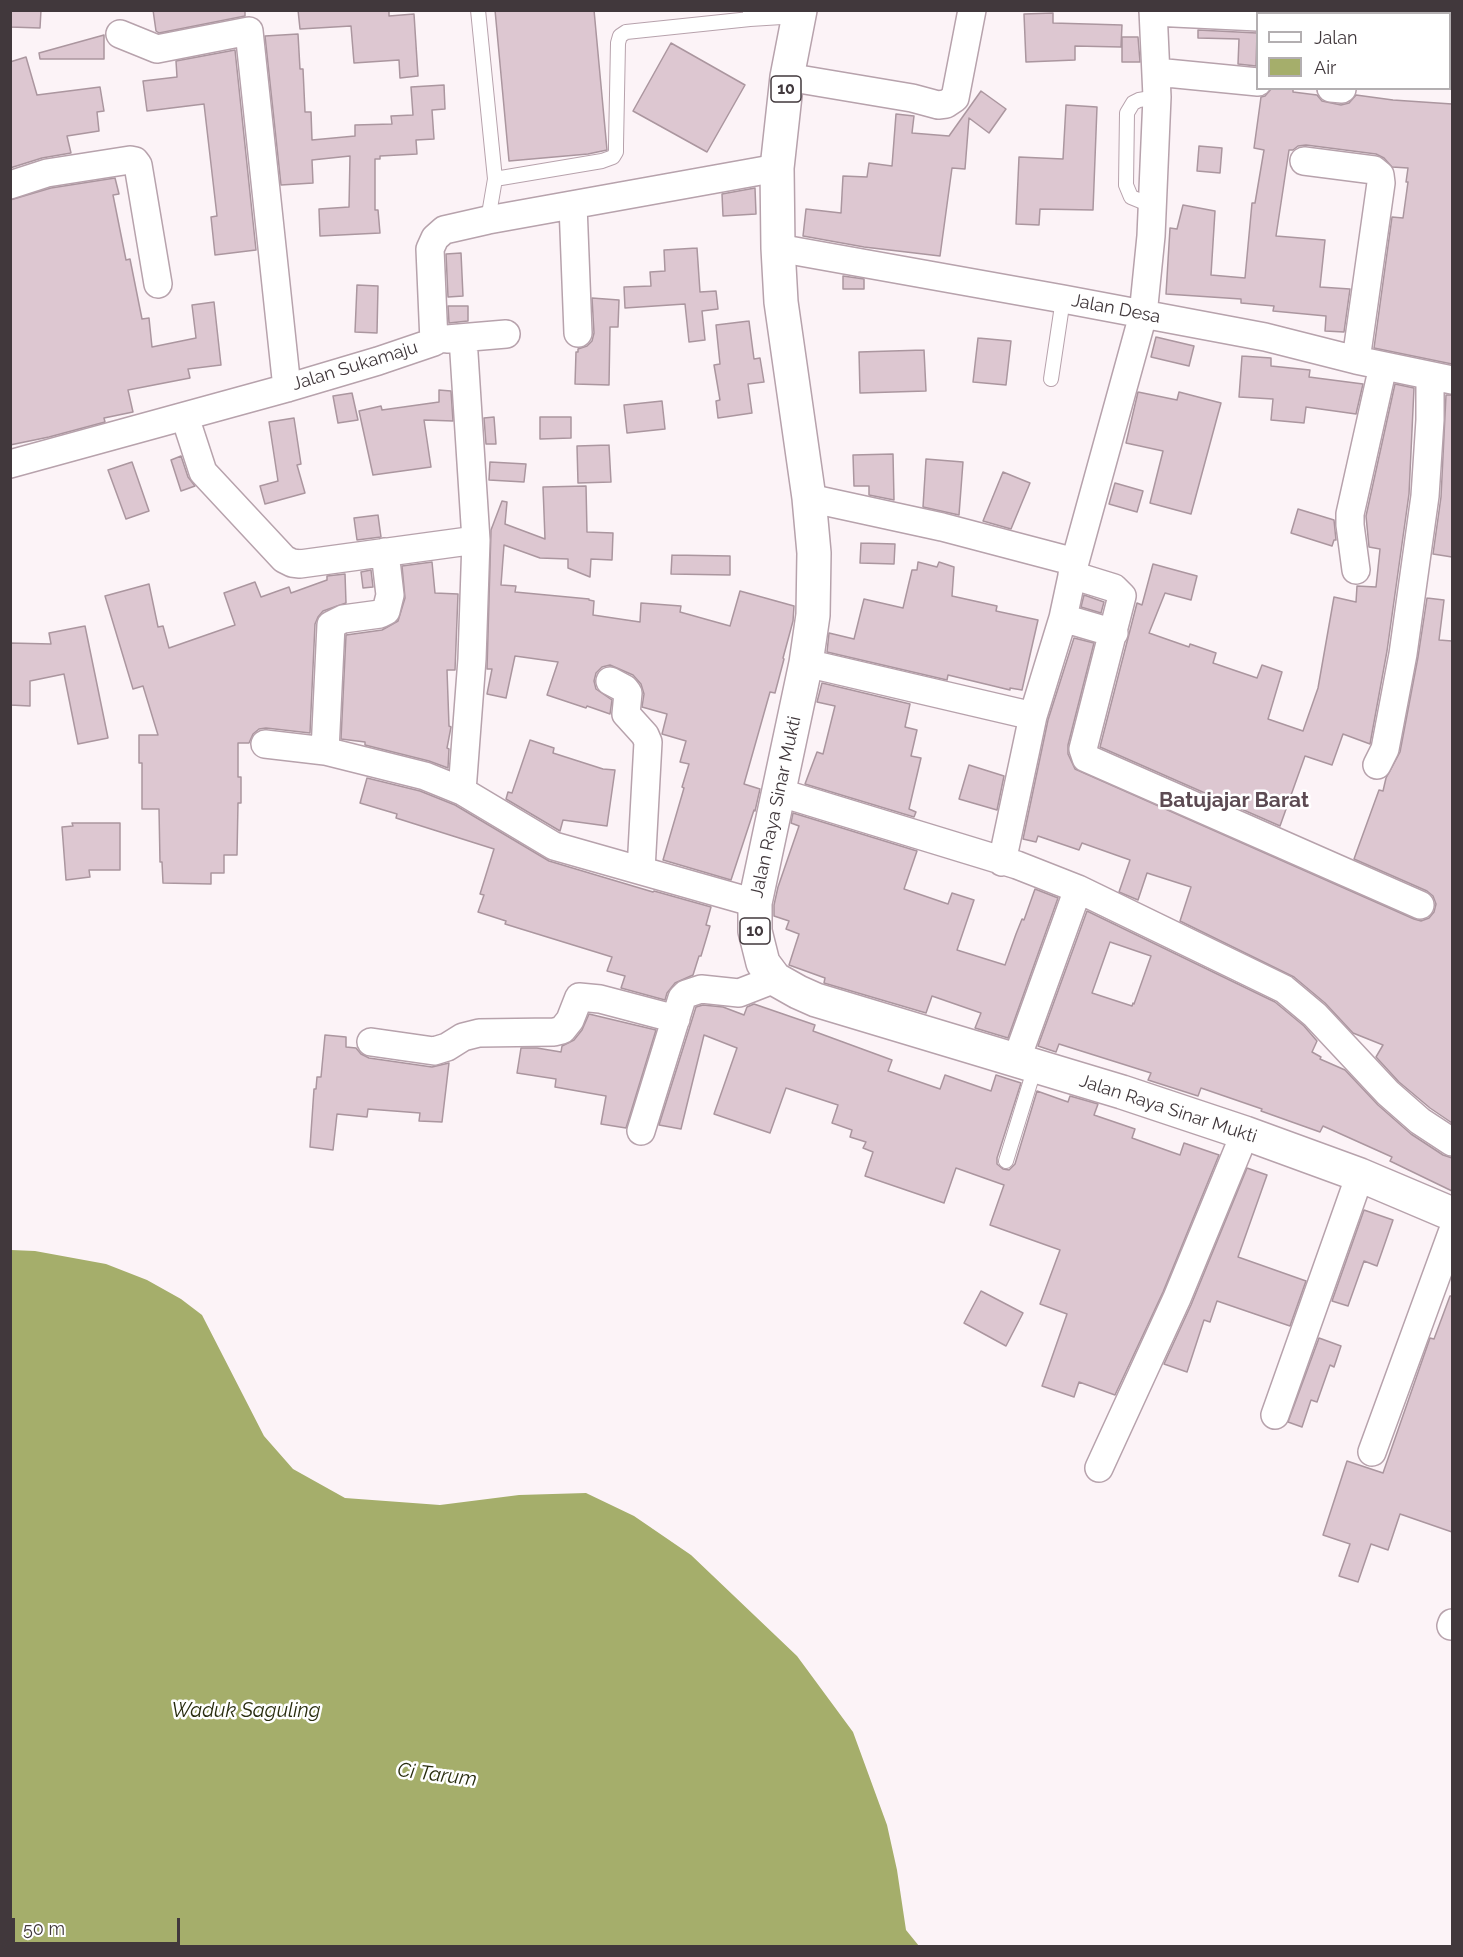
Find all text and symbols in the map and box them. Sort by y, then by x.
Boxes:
legend [1256,12,1451,90]
text: Jalan [1314,27,1358,48]
text: Air [1314,57,1336,78]
road number: 10 [771,76,801,102]
street label: Jalan Desa [1070,290,1162,328]
street label: Jalan Sukamaju [290,337,420,395]
street label: Jalan Raya Sinar Mukti [746,714,806,900]
district label: Batujajar Barat [1159,788,1309,814]
road number: 10 [740,918,770,944]
street label: Jalan Raya Sinar Mukti [1077,1070,1259,1148]
water label: Waduk Saguling [171,1699,321,1723]
water label: Ci Tarum [396,1758,478,1792]
scale bar [15,1906,183,1944]
text: 50 m [23,1918,65,1939]

